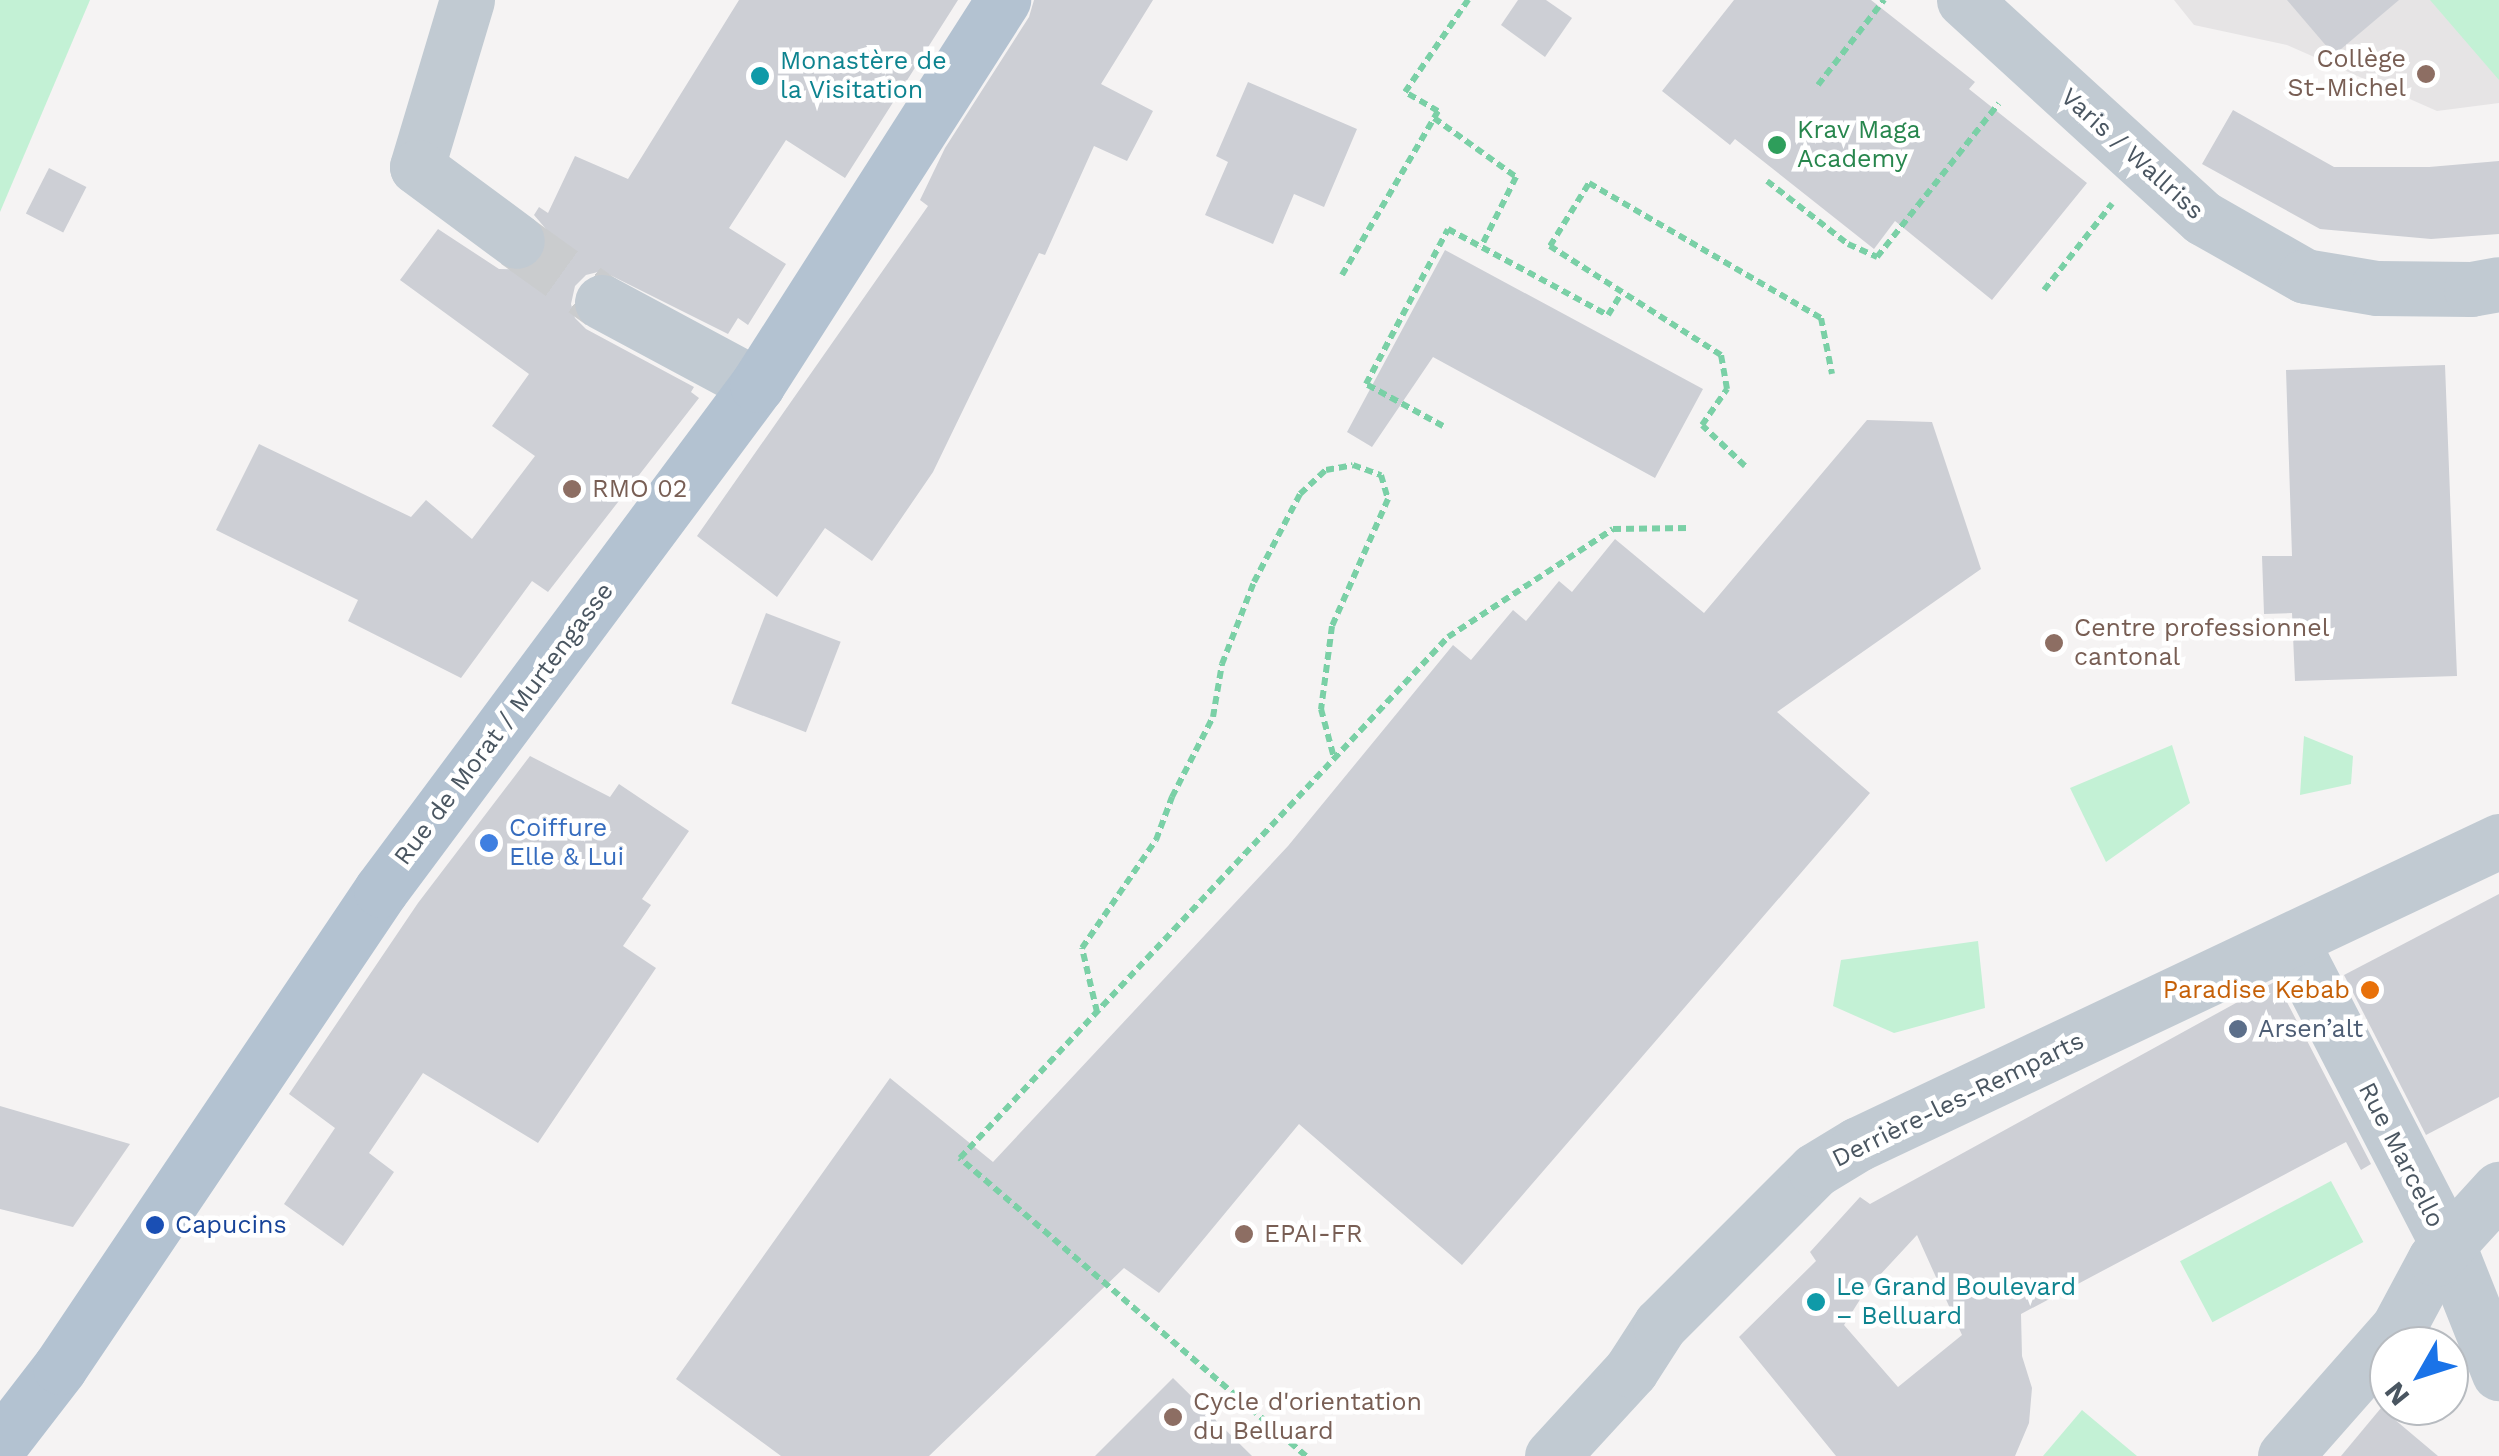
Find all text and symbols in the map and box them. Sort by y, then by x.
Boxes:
place label: Collège St-Michel [2288,45,2406,104]
place label: Monastère de la Visitation [780,47,947,106]
marker: Collège St-Michel [2415,63,2437,85]
marker: Monastère de la Visitation [749,65,771,87]
street label: Varis / Wallriss [2054,82,2210,226]
place label: Krav Maga Academy [1797,116,1921,175]
marker: Krav Maga Academy [1766,134,1788,156]
place label: RMO 02 [592,474,687,504]
marker: RMO 02 [561,478,583,500]
street label: Rue de Morat / Murtengasse [388,577,620,871]
place label: Centre professionnel cantonal [2074,614,2329,673]
marker: Centre professionnel cantonal [2043,632,2065,654]
place label: Coiffure Elle & Lui [509,814,624,873]
marker: Coiffure Elle & Lui [478,832,500,854]
place label: Paradise Kebab [2163,975,2350,1005]
marker: Paradise Kebab [2359,979,2381,1001]
place label: Arsen’alt [2258,1014,2363,1044]
marker: Arsen’alt [2227,1018,2249,1040]
street label: Derrière-les-Remparts [1827,1026,2089,1174]
street label: Rue Marcello [2352,1078,2450,1232]
place label: Capucins [175,1210,287,1240]
marker: Capucins [144,1214,166,1236]
place label: EPAI-FR [1264,1219,1363,1249]
marker: EPAI-FR [1233,1223,1255,1245]
place label: Le Grand Boulevard – Belluard [1836,1273,2076,1332]
marker: Le Grand Boulevard – Belluard [1805,1291,1827,1313]
north arrow [2369,1326,2469,1426]
text: N [2377,1375,2416,1412]
place label: Cycle d'orientation du Belluard [1193,1388,1422,1447]
marker: Cycle d'orientation du Belluard [1162,1406,1184,1428]

